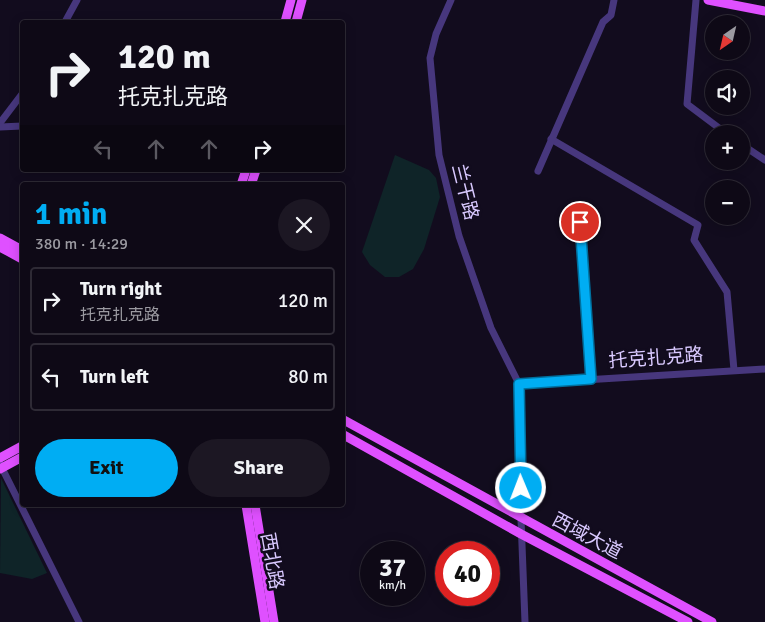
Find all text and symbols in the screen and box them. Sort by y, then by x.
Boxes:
north arrow [705,15,750,60]
map controls [705,15,750,225]
text: 120 m [118,35,211,78]
icon: right [35,40,100,105]
button: sound [705,70,750,115]
text: 托克扎克路 [118,83,228,110]
button: + [705,125,750,170]
icon: left [89,135,117,163]
icon: ahead [142,135,170,163]
icon: ahead [195,135,223,163]
icon: right [248,135,276,163]
street label: 兰干路 [446,161,484,223]
button: − [705,180,750,225]
text: 1 min [35,196,107,233]
button: close [278,199,330,251]
pin [559,201,601,243]
icon: arrive [566,208,594,236]
text: 380 m · 14:29 [35,234,128,254]
text: Turn right [80,277,162,301]
icon: right [37,287,65,315]
text: 120 m [278,289,328,313]
text: 托克扎克路 [80,305,160,325]
street label: 托克扎克路 [608,343,704,373]
icon: left [37,363,65,391]
text: Turn left [80,365,149,389]
text: 80 m [288,365,328,389]
button: Exit [35,439,178,497]
button: Share [188,439,330,497]
position arrow [494,461,546,513]
street label: 西域大道 [548,508,626,564]
street label: 西北路 [255,531,289,591]
speed limit sign: 40 [435,541,500,606]
text: 37 [379,552,406,583]
text: km/h [379,578,406,593]

